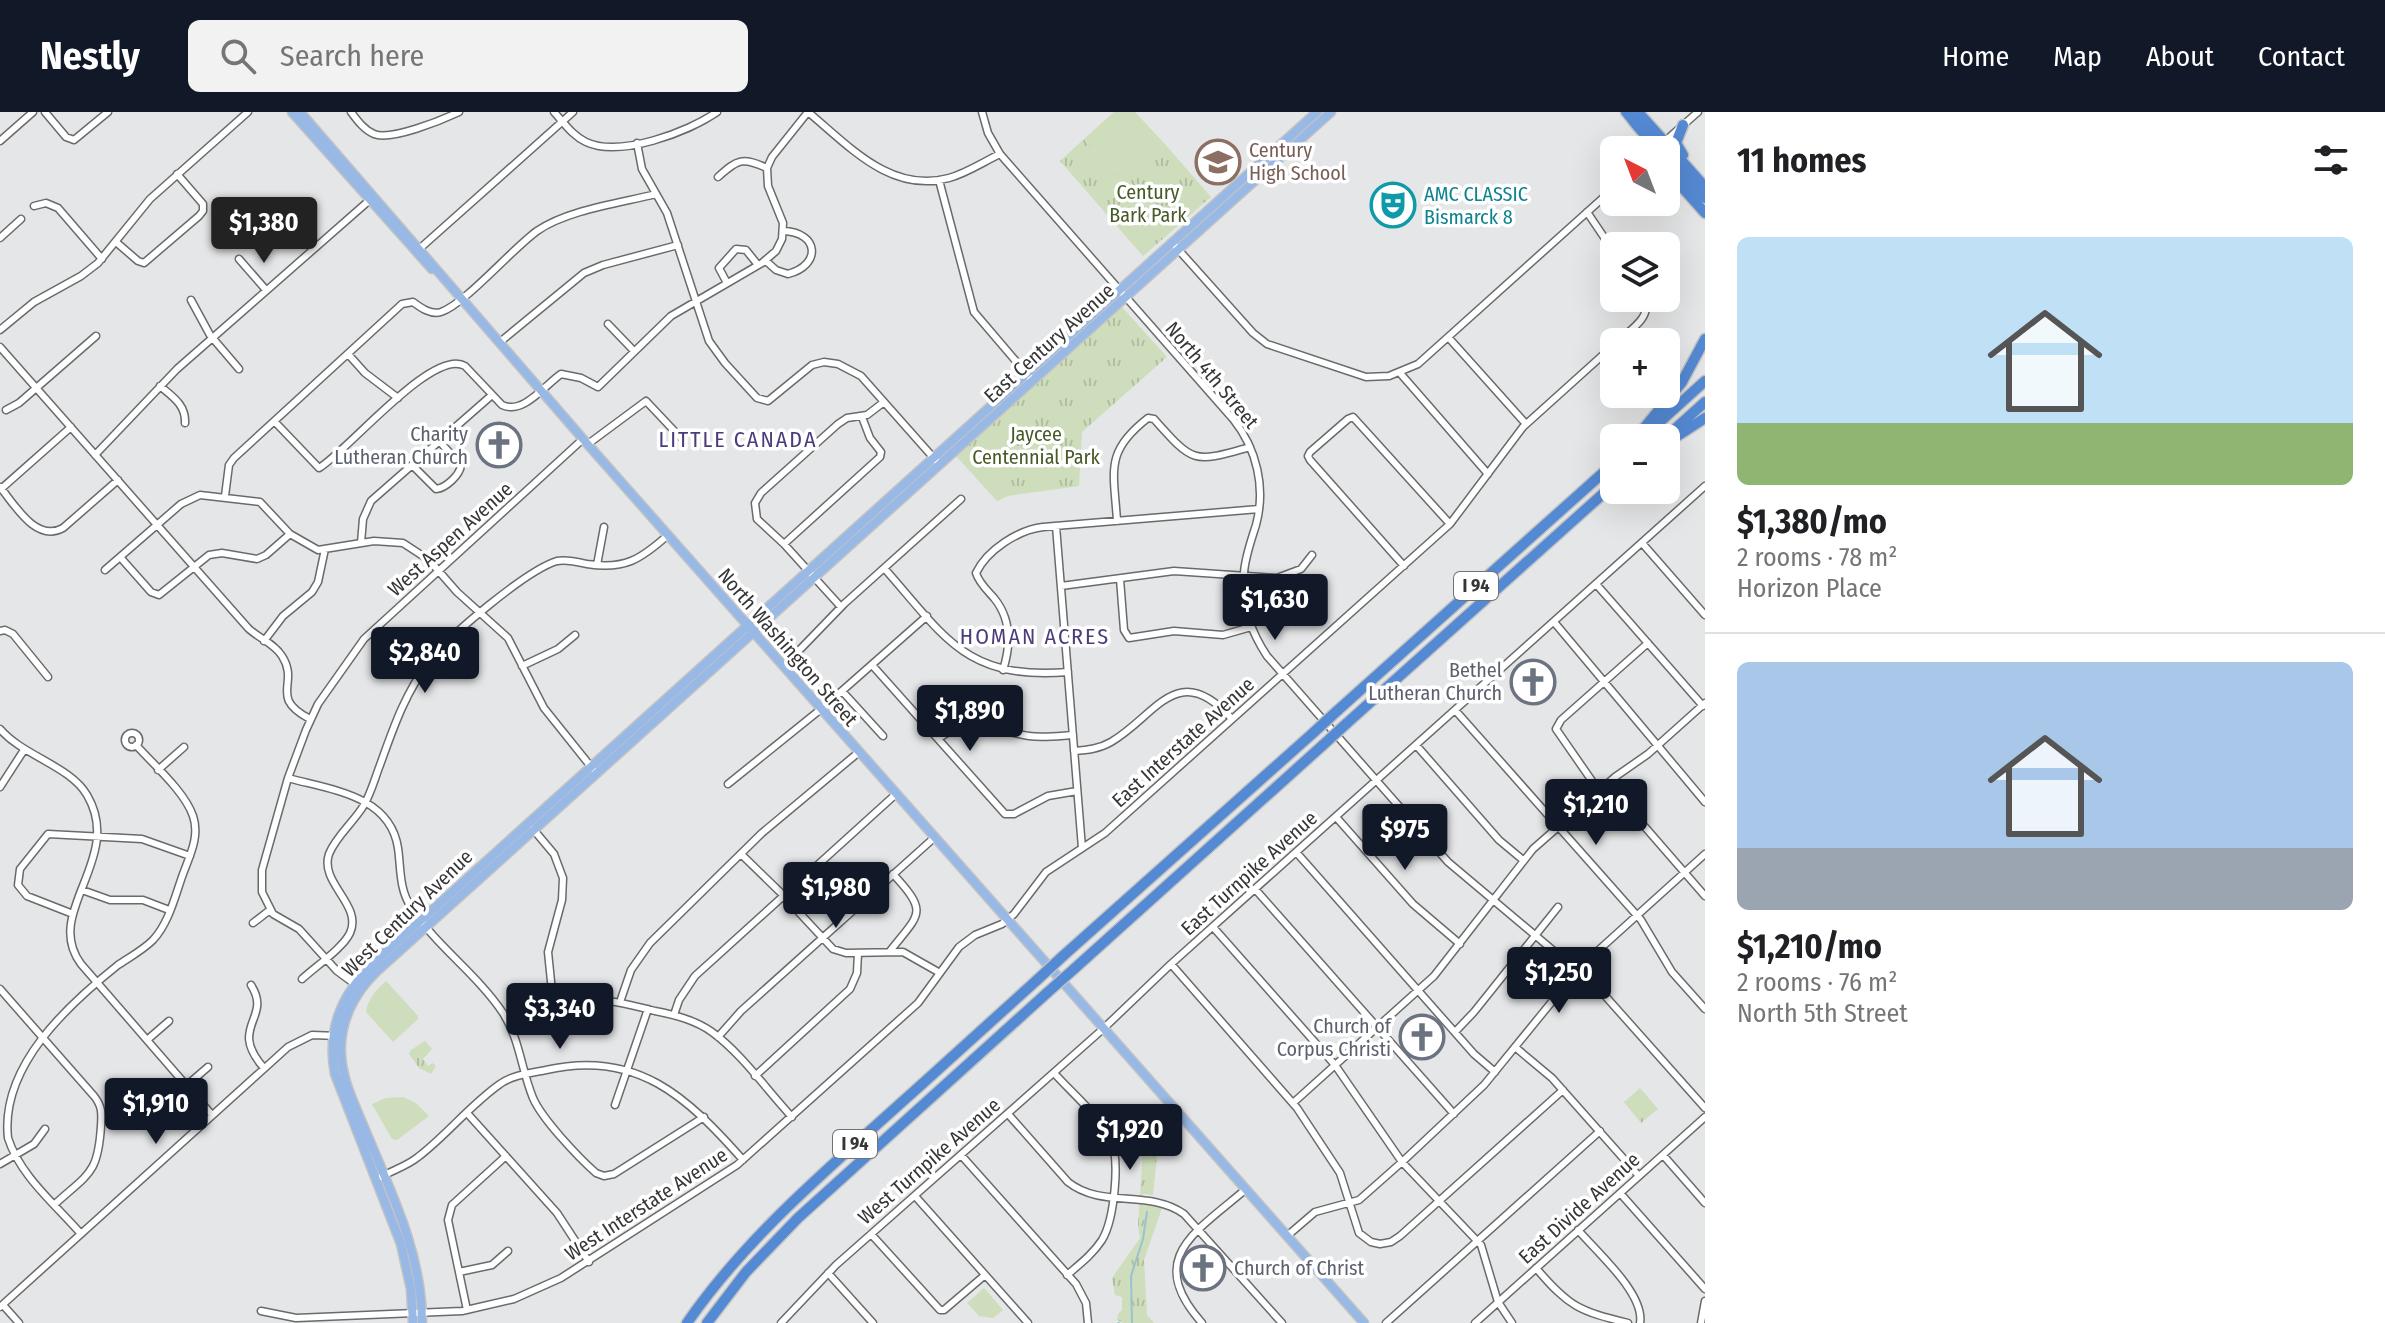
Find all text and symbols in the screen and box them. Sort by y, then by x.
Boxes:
search box [188,20,748,92]
text: Nestly [40,33,140,79]
icon: search [216,34,260,78]
text: Search here [280,38,424,74]
text: Home [1942,40,2009,73]
text: Map [2053,40,2102,73]
text: About [2146,40,2214,73]
text: Contact [2258,40,2345,73]
north arrow [1600,136,1680,216]
map controls [1600,136,1680,504]
school or university icon: Century High School [1194,138,1242,186]
place label: Century High School [1249,138,1346,185]
icon: filters [2309,138,2353,182]
text: 11 homes [1737,140,1866,181]
park label: Century Bark Park [1109,180,1187,227]
theatre icon: AMC CLASSIC Bismarck 8 [1369,181,1417,229]
place label: AMC CLASSIC Bismarck 8 [1424,182,1528,229]
pin: $1,380 [199,197,329,265]
text: $1,380 [229,207,299,238]
button: layers [1600,232,1680,312]
street label: East Century Avenue [979,278,1119,408]
icon: home [1973,289,2117,433]
street label: North 4th Street [1160,317,1264,434]
button: + [1600,328,1680,408]
church icon: Charity Lutheran Church [475,421,523,469]
place label: Charity Lutheran Church [334,422,468,469]
park label: Jaycee Centennial Park [972,422,1100,469]
button: − [1600,424,1680,504]
district label: LITTLE CANADA [659,426,817,453]
street label: West Aspen Avenue [383,477,517,601]
text: $1,380/mo [1737,501,1887,542]
text: 2 rooms · 78 m² [1737,542,1898,573]
street label: North Washington Street [713,563,863,731]
road number: I 94 [1454,572,1498,600]
text: Horizon Place [1737,573,1882,604]
pin: $1,630 [1210,574,1340,642]
text: $1,630 [1241,584,1309,615]
district label: HOMAN ACRES [960,623,1110,650]
pin: $2,840 [360,627,490,695]
text: $2,840 [389,637,461,668]
place label: Bethel Lutheran Church [1368,658,1502,705]
church icon: Bethel Lutheran Church [1509,658,1557,706]
street label: East Interstate Avenue [1107,672,1259,812]
pin: $1,890 [905,685,1035,753]
text: $1,890 [935,695,1005,726]
icon: home [1973,714,2117,858]
pin: $1,210 [1531,779,1661,847]
text: $1,210 [1563,789,1629,820]
pin: $975 [1358,804,1452,872]
street label: East Turnpike Avenue [1176,806,1322,940]
text: $975 [1380,814,1430,845]
street label: West Century Avenue [337,845,477,981]
pin: $1,980 [771,862,901,930]
text: $1,980 [801,872,871,903]
text: $1,210/mo [1737,926,1882,967]
pin: $1,250 [1494,947,1624,1015]
text: $1,250 [1525,957,1593,988]
text: 2 rooms · 76 m² [1737,967,1897,998]
pin: $3,340 [495,983,625,1051]
text: $3,340 [524,993,596,1024]
text: North 5th Street [1737,998,1908,1029]
church icon: Church of Corpus Christi [1398,1013,1446,1061]
place label: Church of Corpus Christi [1277,1014,1393,1061]
pin: $1,910 [91,1078,221,1146]
text: $1,910 [123,1088,189,1119]
street label: West Turnpike Avenue [853,1093,1005,1229]
pin: $1,920 [1065,1104,1195,1172]
text: $1,920 [1096,1114,1164,1145]
road number: I 94 [833,1130,877,1158]
street label: West Interstate Avenue [560,1143,732,1265]
street label: East Divide Avenue [1514,1147,1644,1269]
church icon: Church of Christ [1179,1244,1227,1292]
place label: Church of Christ [1234,1256,1365,1280]

